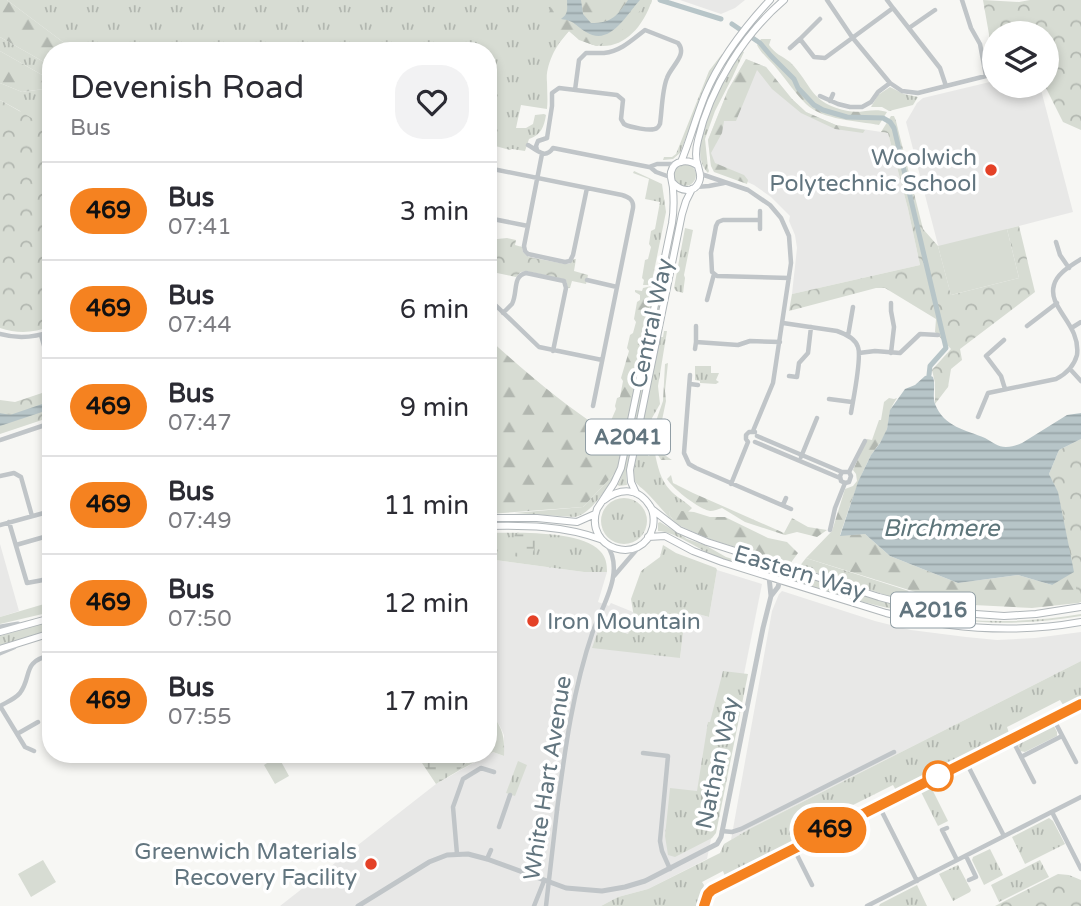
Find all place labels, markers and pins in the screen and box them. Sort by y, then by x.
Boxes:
place label: Woolwich Polytechnic School [769,144,977,198]
marker: Woolwich Polytechnic School [983,162,999,178]
place label: Iron Mountain [547,608,701,636]
marker: Iron Mountain [525,613,541,629]
unlabelled marker [923,761,953,791]
place label: Greenwich Materials Recovery Facility [134,838,357,892]
marker: Greenwich Materials Recovery Facility [363,856,379,872]

